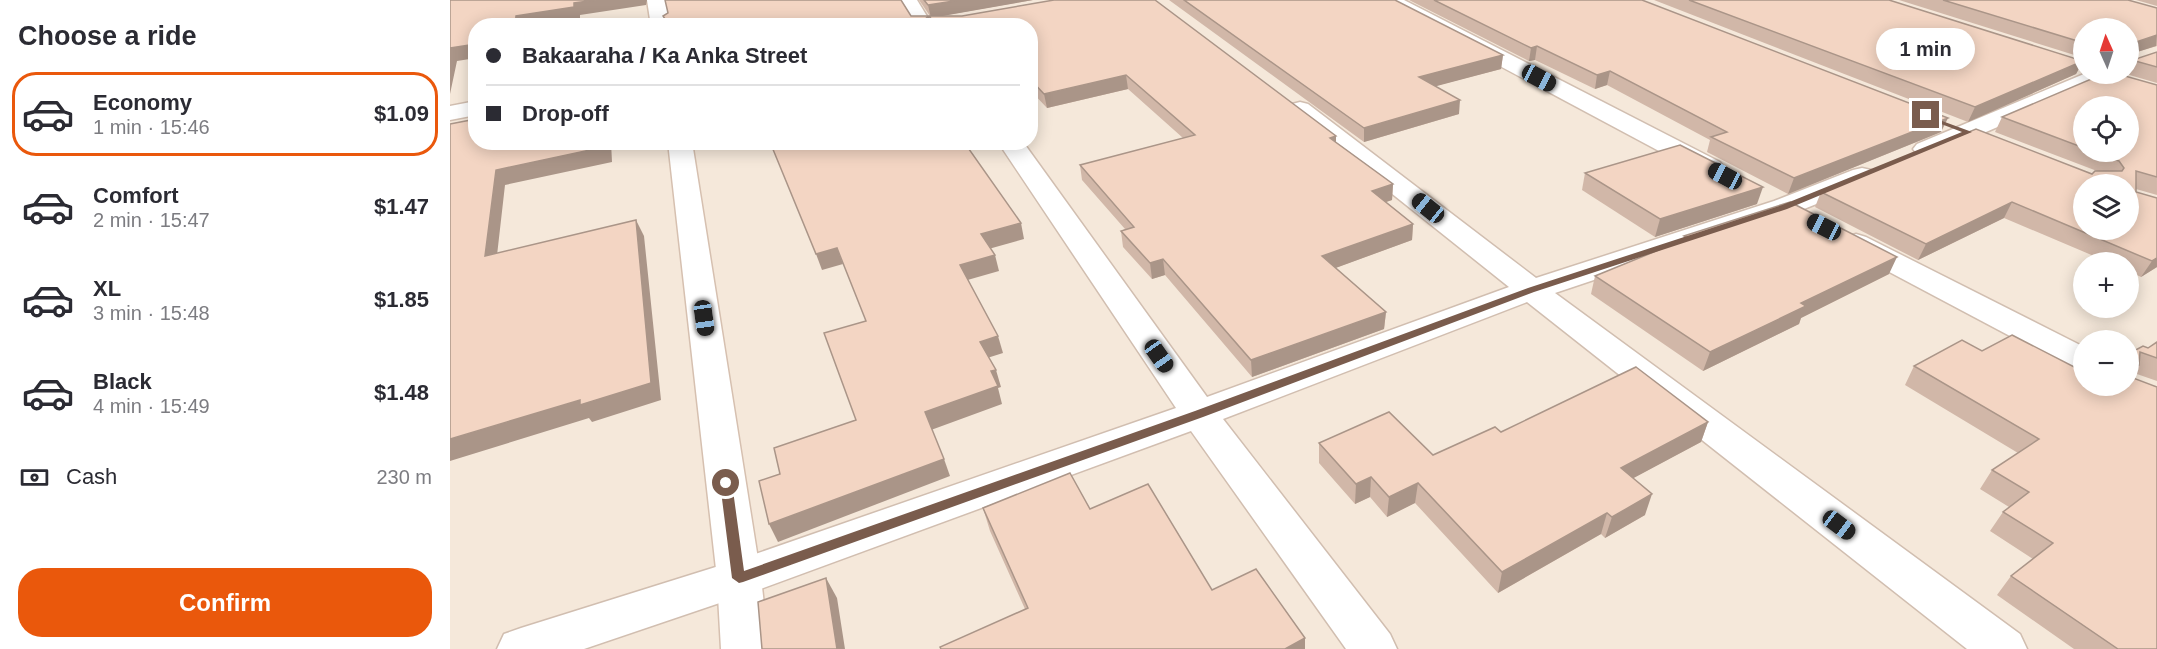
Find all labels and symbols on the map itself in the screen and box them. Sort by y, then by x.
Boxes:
north arrow [2073,18,2139,84]
callout: 1 min [1876,28,1976,70]
car [1519,62,1559,94]
route end [1912,101,1939,128]
car [1705,160,1745,192]
car [1408,190,1448,226]
car [1804,211,1844,243]
car [693,299,715,337]
car [1141,336,1177,376]
route start [712,469,739,496]
car [1819,507,1859,543]

